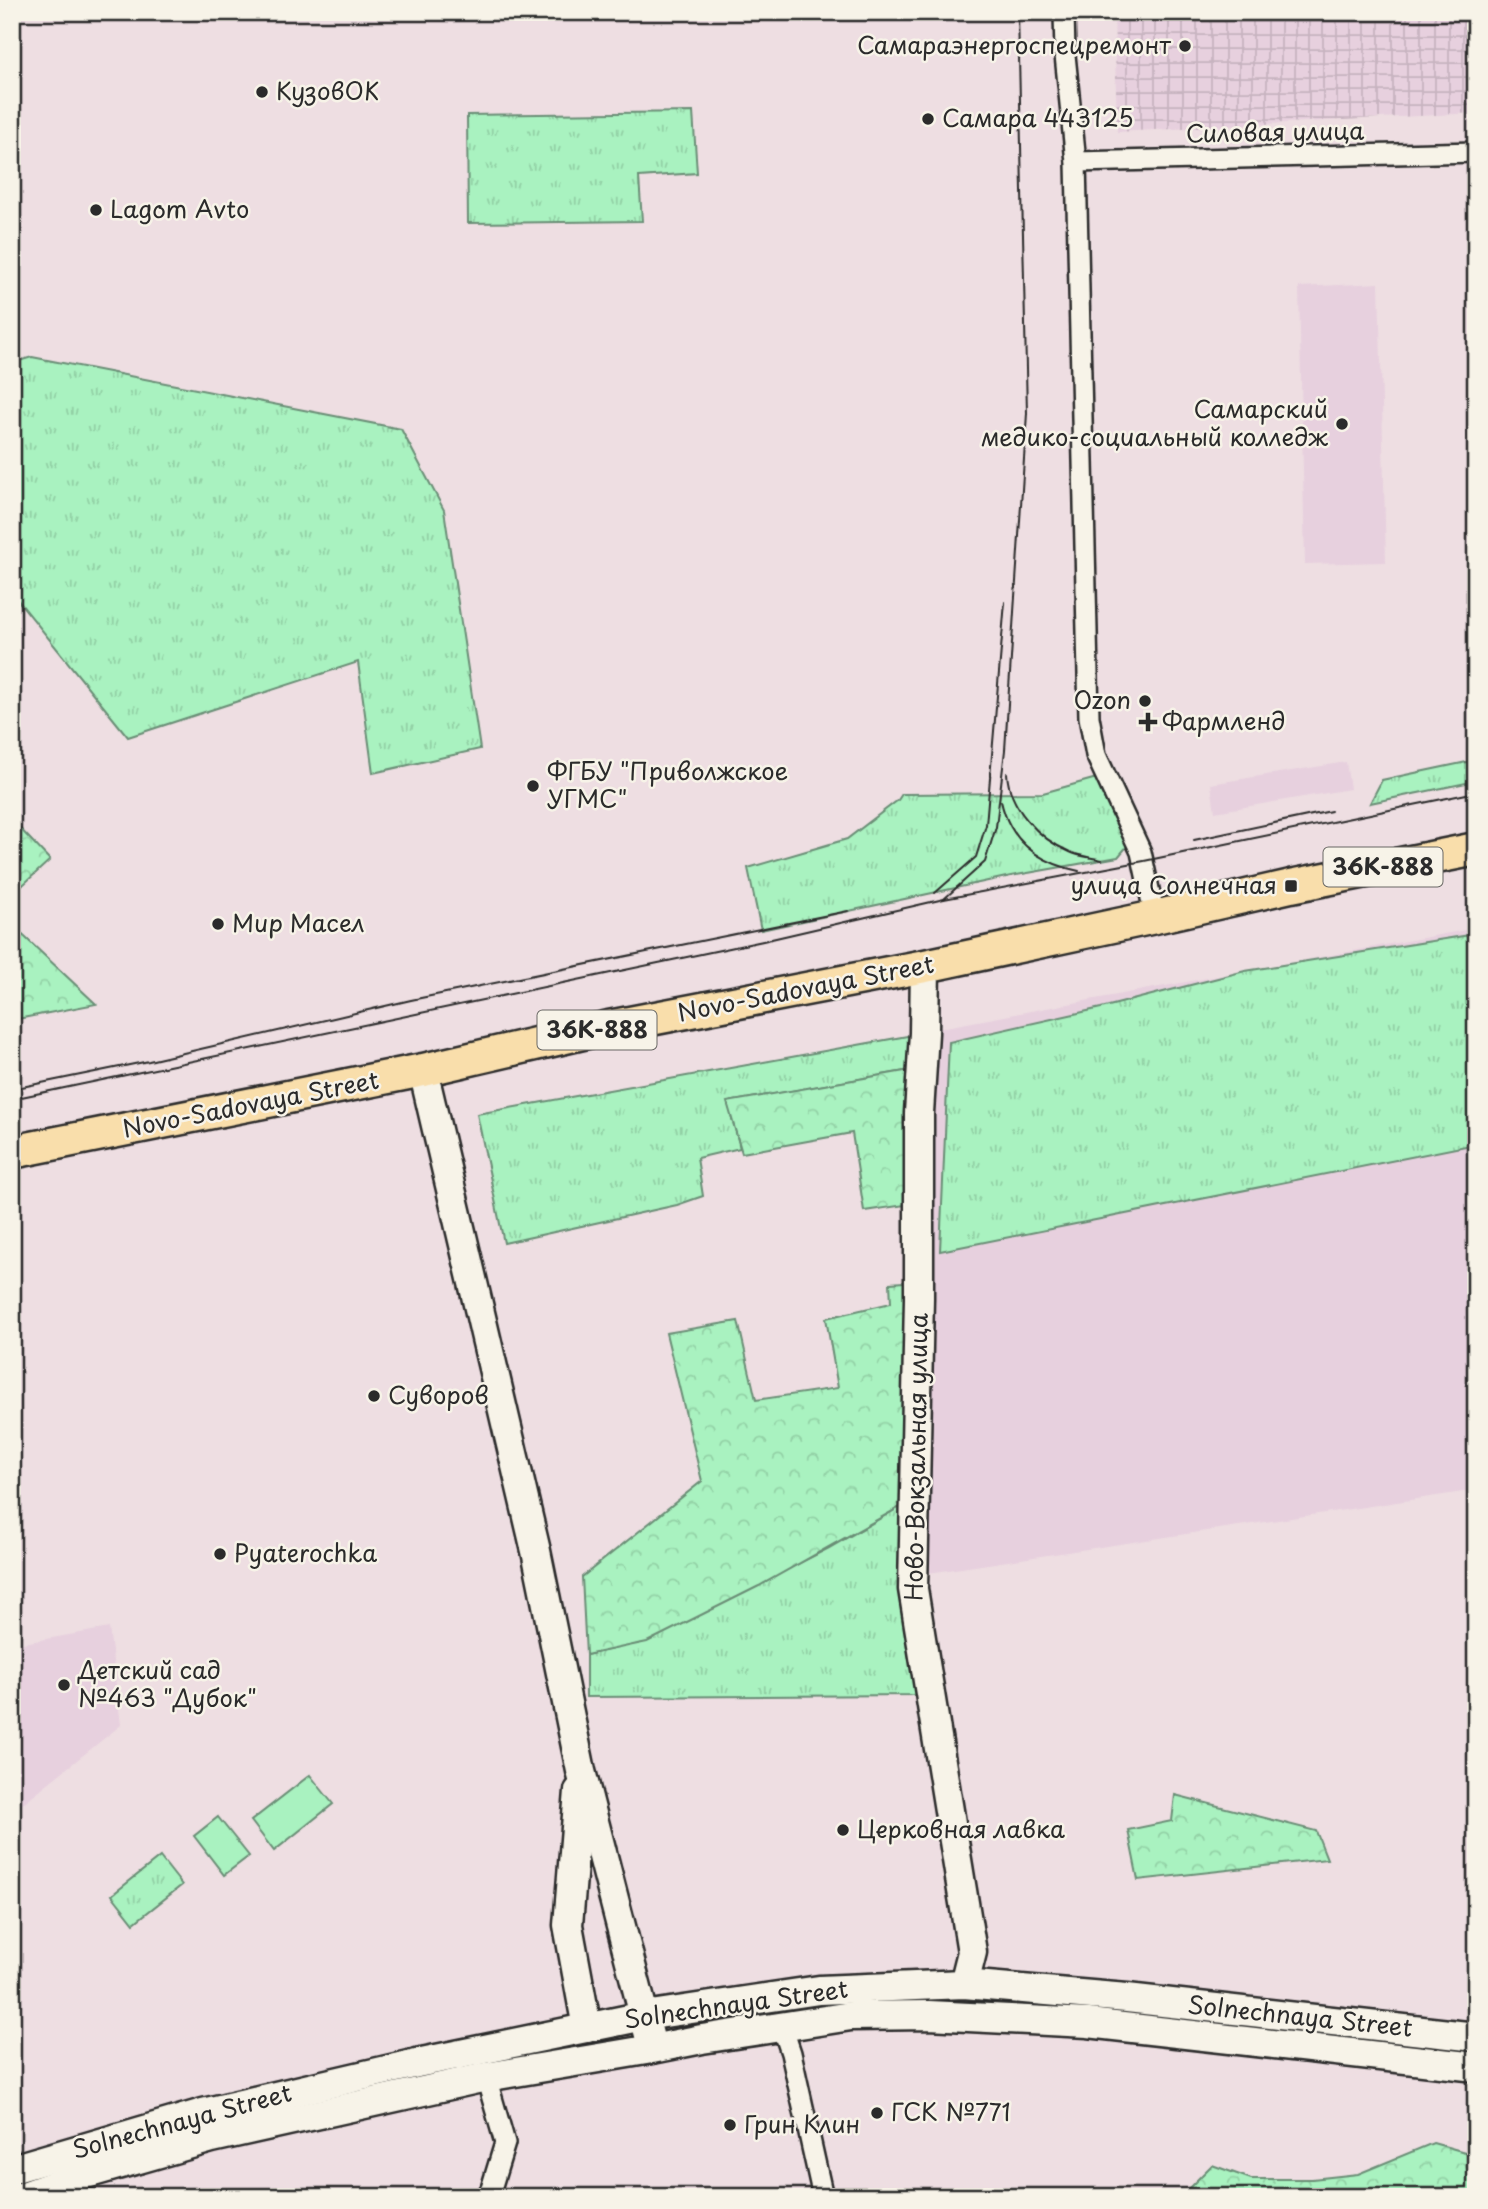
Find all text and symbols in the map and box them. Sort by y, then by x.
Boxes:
place label: Самараэнергоспецремонт [857,26,1171,62]
marker: Самараэнергоспецремонт [1177,38,1193,54]
place label: КузовОК [276,72,379,108]
marker: КузовОК [254,84,270,100]
place label: Самара 443125 [942,99,1134,135]
marker: Самара 443125 [920,111,936,127]
street label: Силовая улица [1185,111,1364,151]
place label: Lagom Avto [110,190,249,226]
marker: Lagom Avto [88,202,104,218]
place label: Самарский медико-социальный колледж [981,390,1328,454]
marker: Самарский медико-социальный колледж [1334,416,1350,432]
place label: Ozon [1074,681,1131,717]
marker: Ozon [1137,693,1153,709]
place label: Фармленд [1162,702,1286,738]
marker: Фармленд [1140,714,1156,730]
place label: ФГБУ "Приволжское УГМС" [547,752,788,816]
marker: ФГБУ "Приволжское УГМС" [525,778,541,794]
road number: 36К-888 [1324,848,1442,887]
place label: улица Солнечная [1070,866,1277,902]
marker: улица Солнечная [1283,878,1299,894]
place label: Мир Масел [232,904,365,940]
marker: Мир Масел [210,916,226,932]
street label: Novo-Sadovaya Street [674,945,937,1030]
road number: 36К-888 [538,1010,656,1050]
street label: Novo-Sadovaya Street [119,1061,382,1146]
street label: Ново-Вокзальная улица [894,1313,936,1601]
place label: Суворов [388,1376,489,1412]
marker: Суворов [366,1388,382,1404]
place label: Pyaterochka [234,1534,377,1570]
marker: Pyaterochka [212,1546,228,1562]
place label: Детский сад №463 "Дубок" [77,1651,257,1715]
marker: Детский сад №463 "Дубок" [56,1677,72,1693]
place label: Церковная лавка [857,1810,1065,1846]
marker: Церковная лавка [835,1822,851,1838]
street label: Solnechnaya Street [621,1969,850,2037]
street label: Solnechnaya Street [1186,1985,1415,2045]
street label: Solnechnaya Street [68,2073,295,2167]
place label: ГСК №771 [891,2093,1011,2129]
place label: Грин Клин [744,2105,860,2141]
marker: ГСК №771 [869,2105,885,2121]
marker: Грин Клин [722,2117,738,2133]

